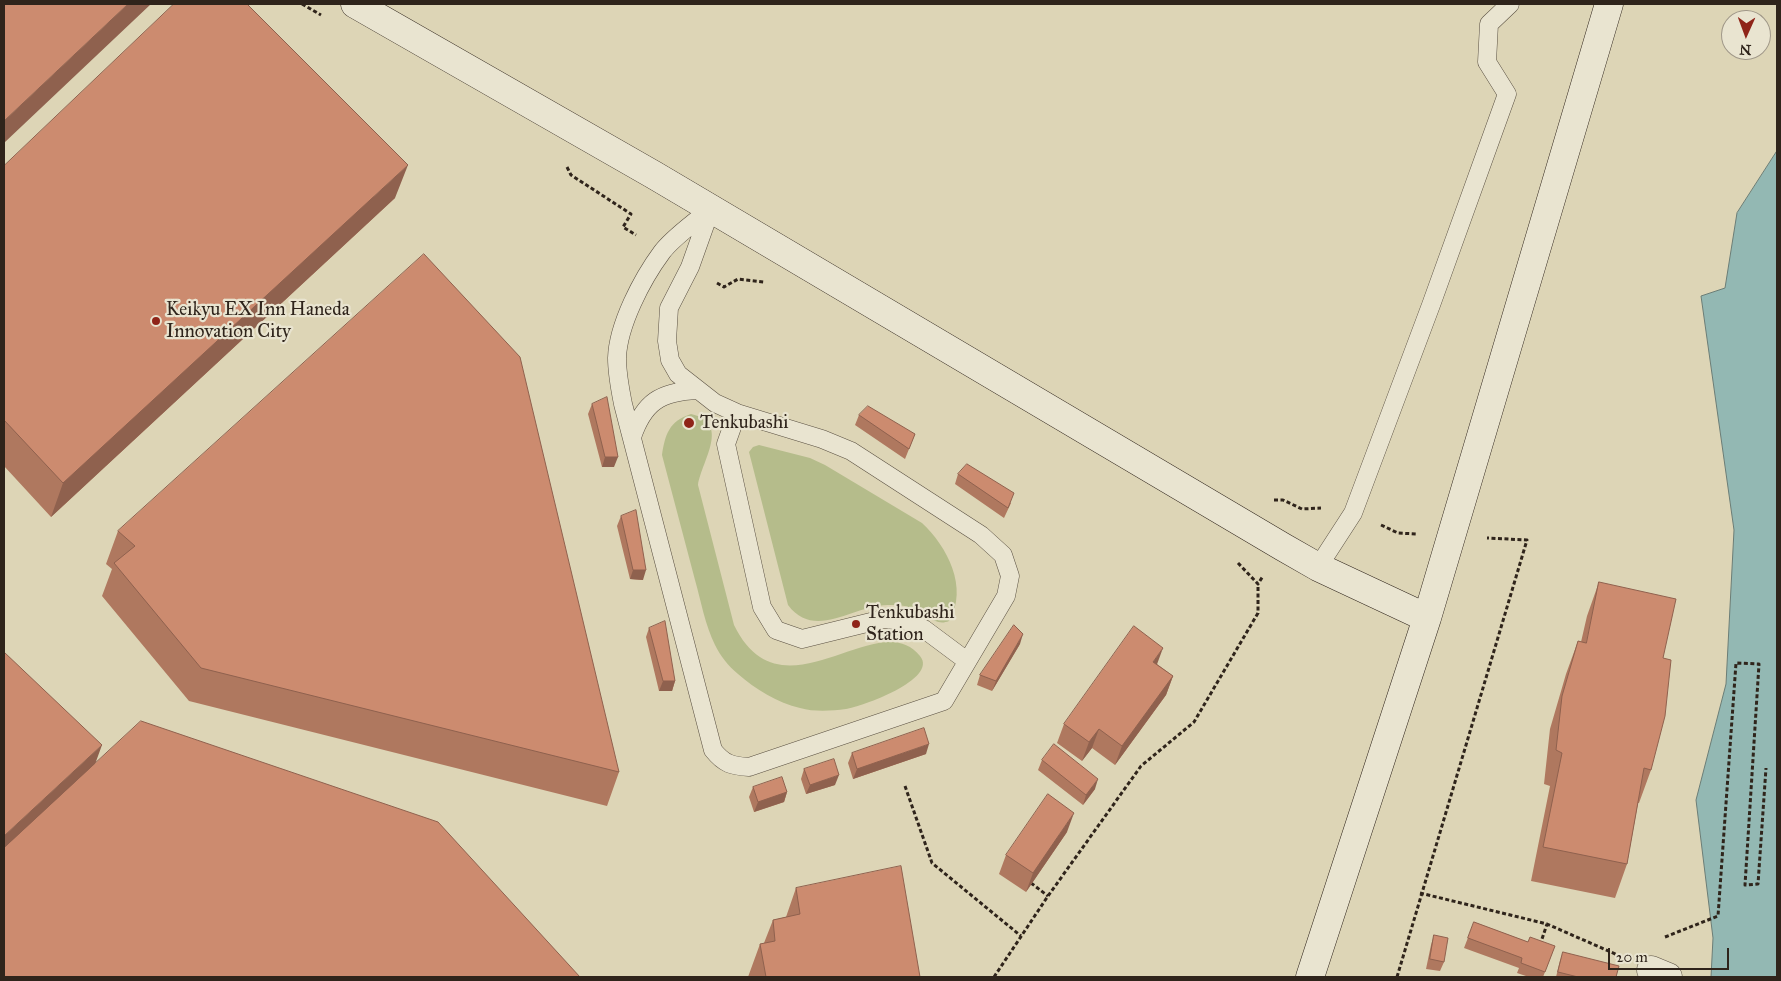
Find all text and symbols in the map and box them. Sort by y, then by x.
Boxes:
north arrow [1721,10,1771,60]
text: N [1739,41,1752,58]
place label: Keikyu EX Inn Haneda Innovation City [166,299,350,343]
marker: Keikyu EX Inn Haneda Innovation City [150,315,162,327]
place label: Tenkubashi [700,412,789,434]
marker: Tenkubashi [682,416,696,430]
place label: Tenkubashi Station [866,602,955,646]
marker: Tenkubashi Station [850,618,862,630]
scale bar [1611,938,1732,970]
text: 20 m [1616,948,1648,966]

